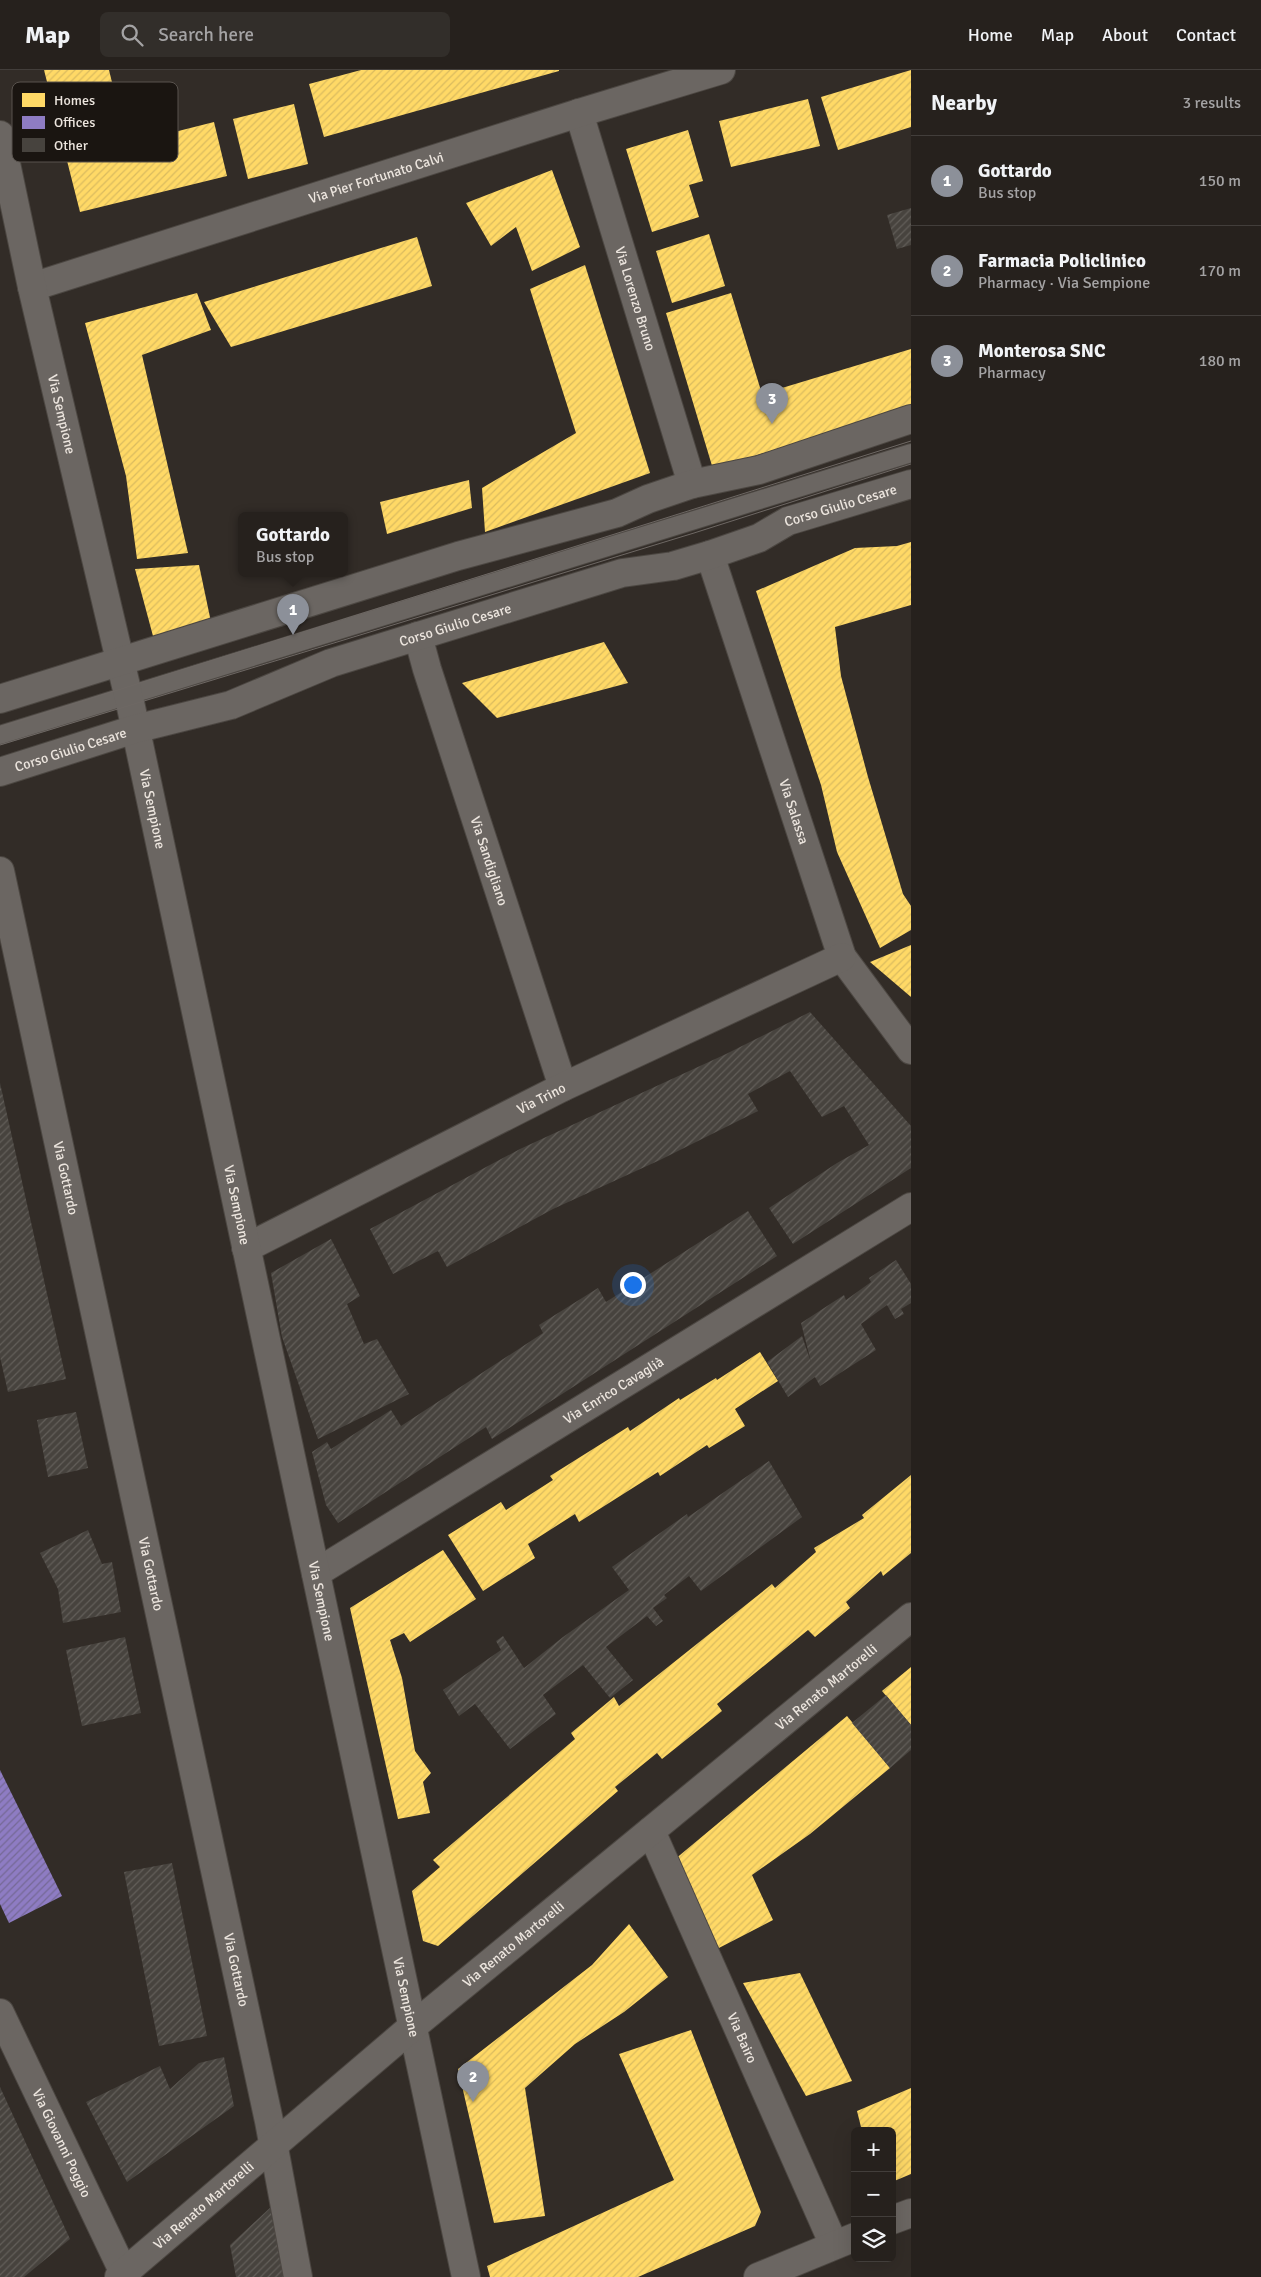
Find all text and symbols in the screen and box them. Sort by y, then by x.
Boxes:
search box [100,12,450,57]
text: Map [25,20,70,50]
icon: search [118,21,146,49]
text: Search here [158,23,254,47]
text: Home [968,24,1013,46]
text: Map [1041,24,1074,46]
text: About [1102,24,1148,46]
text: Contact [1176,24,1236,46]
legend [12,82,178,162]
text: Nearby [931,90,997,116]
text: Homes [54,92,95,109]
text: 3 results [1182,93,1241,113]
text: Offices [54,114,95,131]
text: Other [54,137,89,154]
street label: Via Pier Fortunato Calvi [307,148,446,207]
text: Gottardo [978,159,1052,183]
text: 1 [943,171,951,191]
text: 150 m [1199,171,1241,191]
text: Bus stop [978,183,1036,203]
street label: Via Lorenzo Bruno [612,244,659,353]
text: Farmacia Policlinico [978,249,1146,273]
text: 2 [943,261,951,281]
text: 170 m [1199,261,1241,281]
text: Pharmacy · Via Sempione [978,273,1150,293]
text: Monterosa SNC [978,339,1105,363]
text: 3 [943,351,951,371]
text: 180 m [1199,351,1241,371]
text: Pharmacy [978,363,1046,383]
street label: Via Sempione [44,373,80,456]
pin: 3 [756,383,788,424]
street label: Corso Giulio Cesare [782,480,899,530]
popup [238,512,348,577]
text: Gottardo [256,523,330,547]
text: Bus stop [256,547,314,567]
pin: 1 [277,594,309,635]
street label: Corso Giulio Cesare [397,599,513,650]
street label: Corso Giulio Cesare [12,724,129,775]
street label: Via Sempione [136,767,170,850]
street label: Via Salassa [776,777,813,846]
street label: Via Sandigliano [467,814,512,908]
street label: Via Trino [514,1079,568,1118]
street label: Via Gottardo [50,1140,82,1216]
street label: Via Sempione [220,1163,254,1246]
your location [620,1272,646,1298]
street label: Via Enrico Cavaglià [560,1353,667,1427]
street label: Via Gottardo [135,1536,167,1612]
street label: Via Sempione [305,1560,339,1642]
street label: Via Renato Martorelli [772,1640,880,1734]
street label: Via Renato Martorelli [459,1897,568,1991]
street label: Via Gottardo [220,1931,253,2008]
street label: Via Sempione [389,1956,423,2039]
street label: Via Bairo [724,2010,761,2066]
pin: 2 [457,2061,489,2102]
street label: Via Giovanni Poggio [29,2086,95,2200]
map controls [851,2127,896,2262]
button: + [851,2127,896,2172]
street label: Via Renato Martorelli [150,2157,257,2253]
button: − [851,2172,896,2217]
button: layers [851,2217,896,2262]

